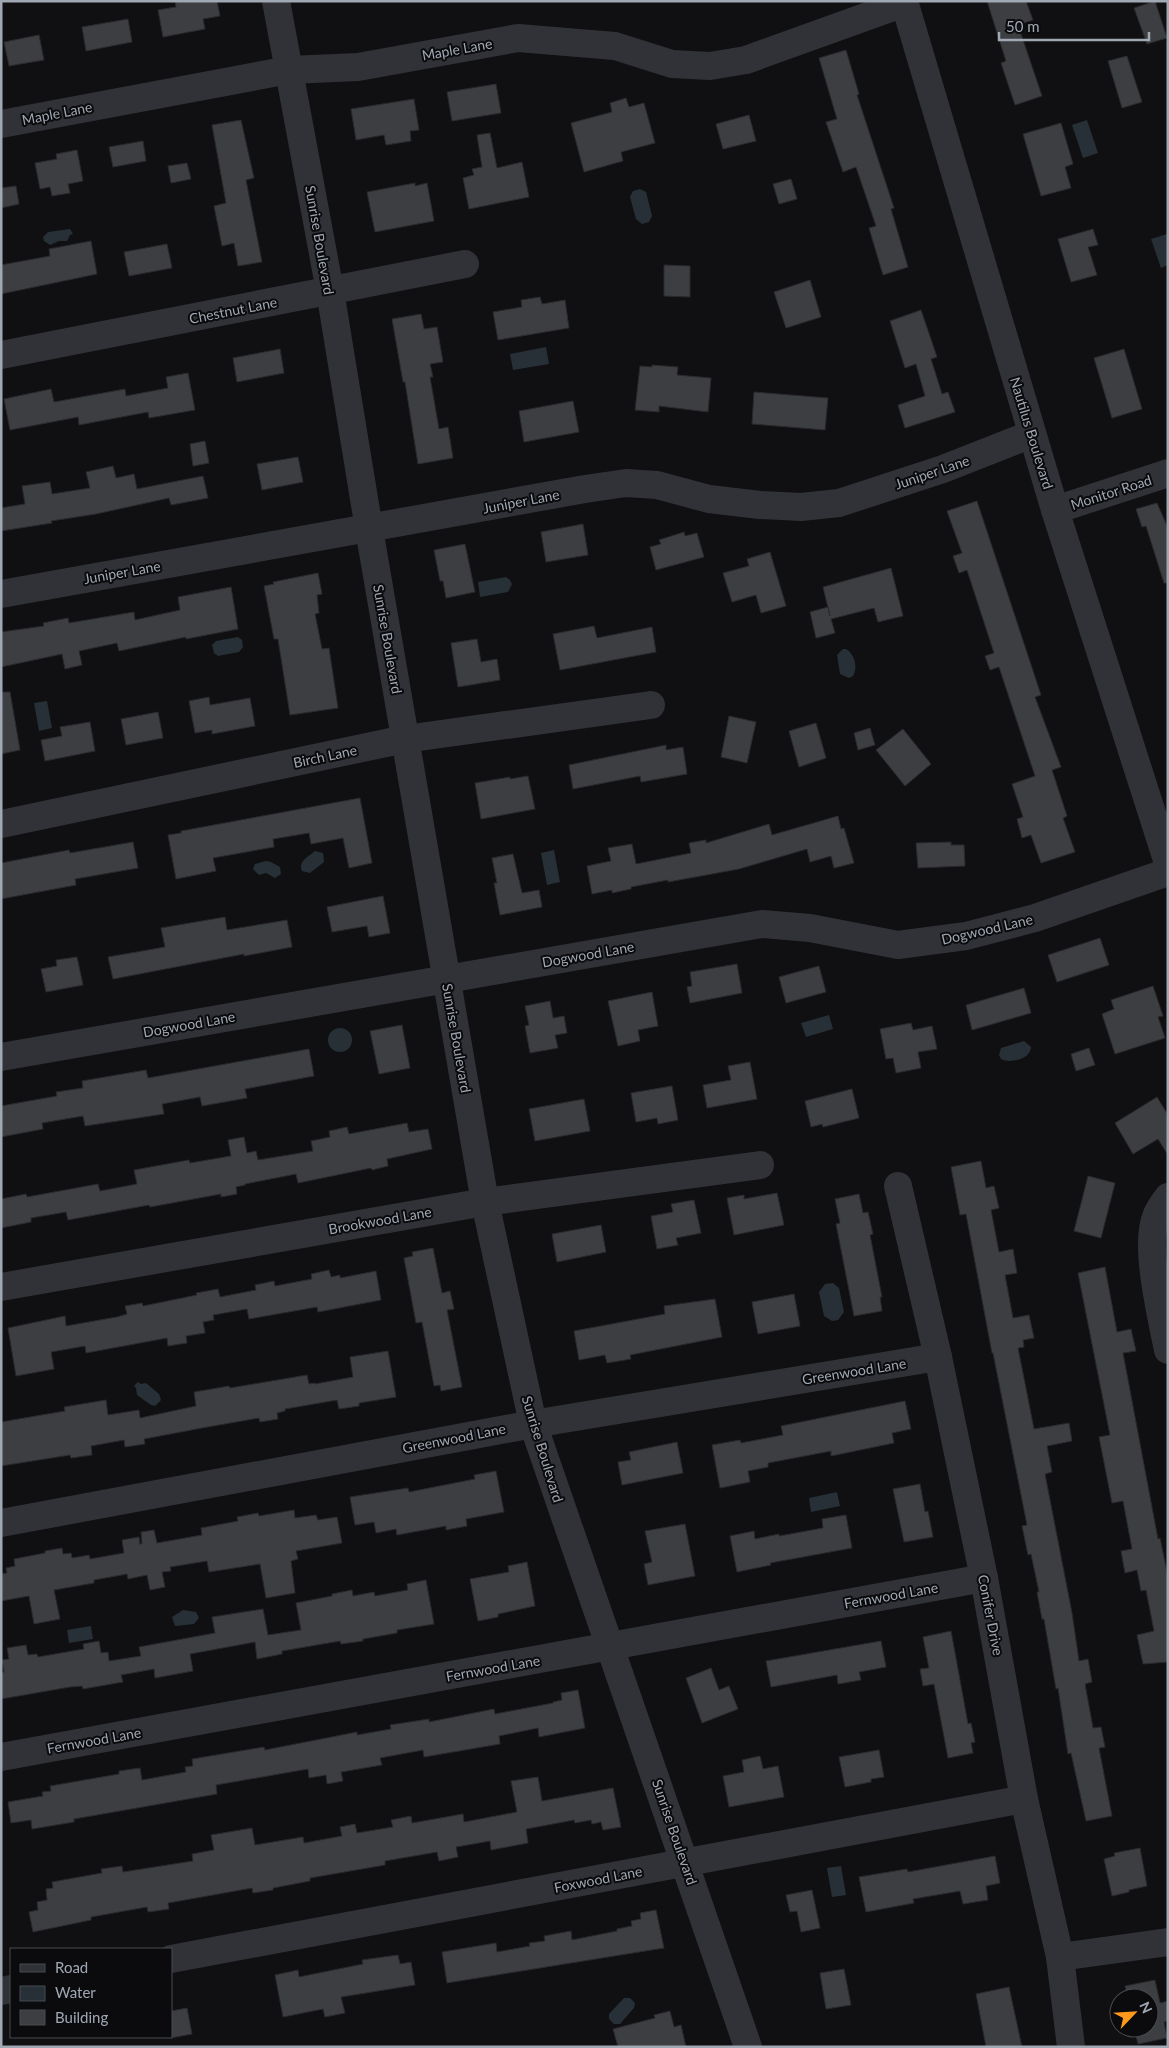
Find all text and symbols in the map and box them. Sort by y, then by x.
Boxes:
scale bar [999,10,1149,42]
text: 50 m [1006,17,1040,35]
street label: Maple Lane [420,34,494,64]
street label: Maple Lane [20,98,94,128]
street label: Sunrise Boulevard [302,184,338,296]
street label: Chestnut Lane [188,293,278,327]
street label: Nautilus Boulevard [1007,375,1057,491]
street label: Juniper Lane [893,451,971,493]
street label: Monitor Road [1068,471,1154,513]
street label: Juniper Lane [481,485,561,517]
street label: Juniper Lane [82,557,162,587]
street label: Sunrise Boulevard [370,583,406,695]
street label: Birch Lane [292,741,358,771]
street label: Dogwood Lane [940,910,1034,948]
street label: Dogwood Lane [541,938,635,970]
street label: Sunrise Boulevard [439,982,475,1094]
street label: Dogwood Lane [142,1008,236,1040]
street label: Brookwood Lane [327,1203,433,1237]
street label: Greenwood Lane [801,1354,907,1388]
street label: Sunrise Boulevard [519,1394,567,1504]
street label: Greenwood Lane [401,1420,507,1456]
street label: Conifer Drive [975,1573,1007,1657]
street label: Fernwood Lane [843,1578,939,1612]
street label: Fernwood Lane [445,1651,541,1685]
street label: Fernwood Lane [46,1723,142,1757]
street label: Sunrise Boulevard [649,1777,701,1887]
street label: Foxwood Lane [552,1862,644,1896]
legend [10,1948,172,2038]
text: Road [55,1958,88,1976]
text: Water [55,1983,96,2001]
north arrow [1109,1988,1159,2038]
text: N [1136,1999,1156,2016]
text: Building [55,2008,108,2026]

